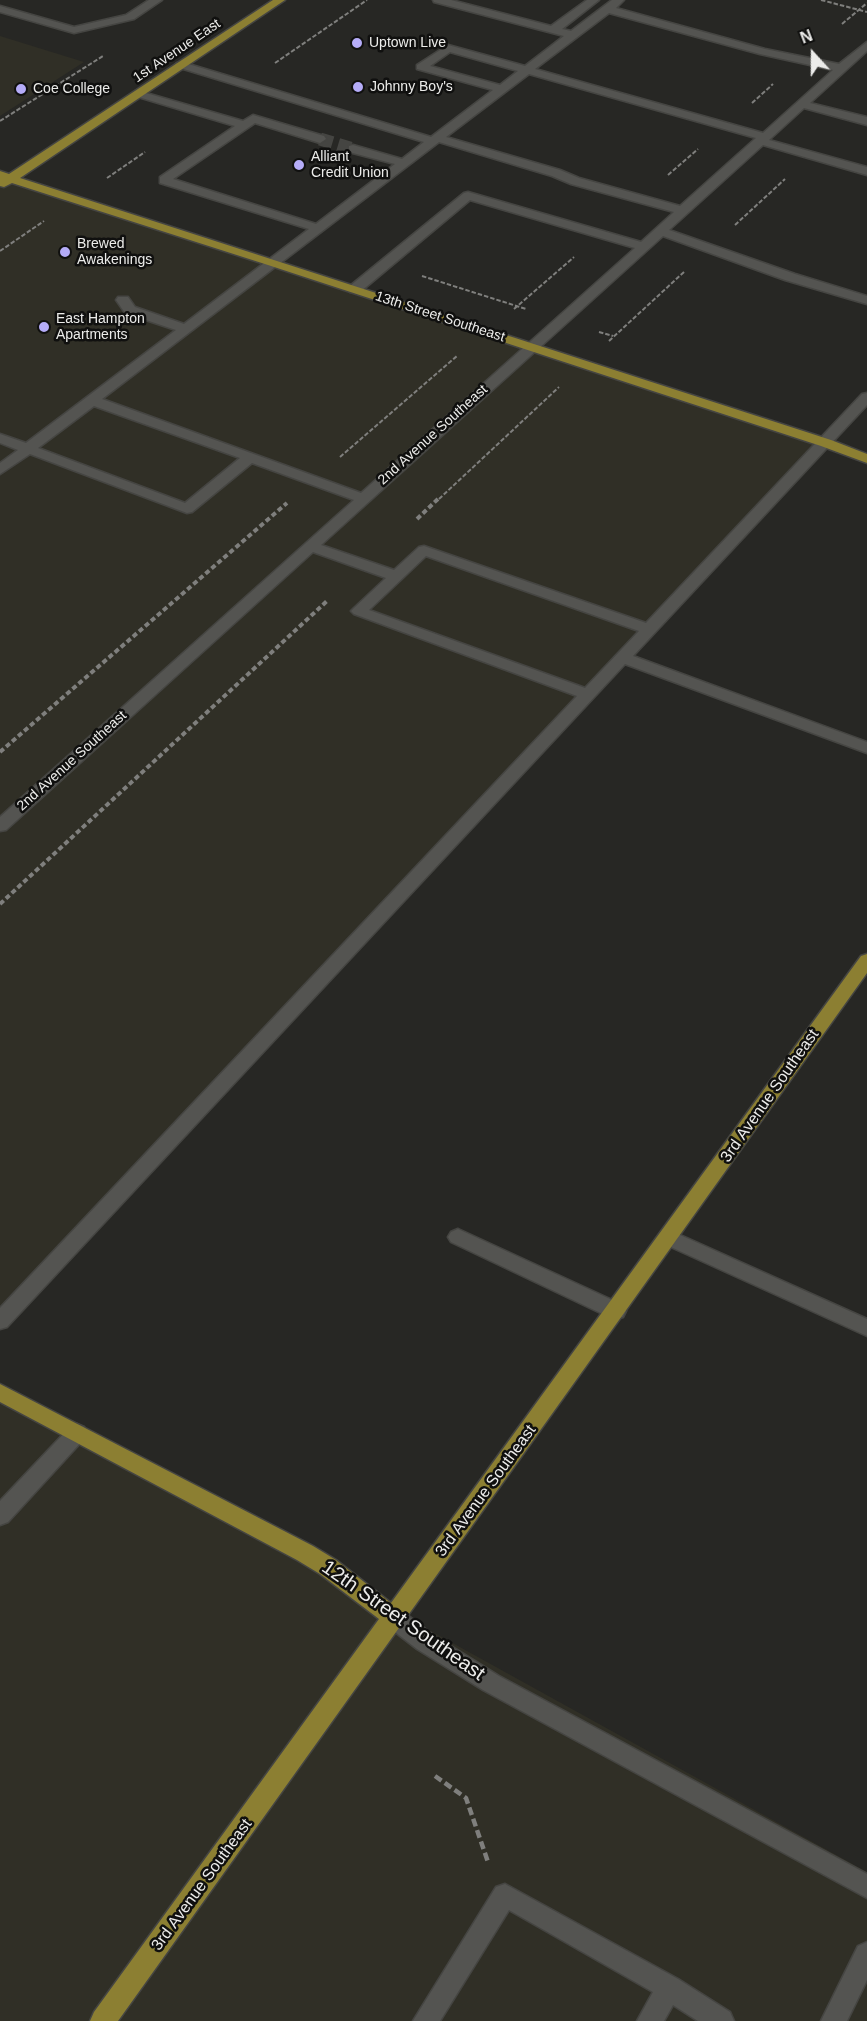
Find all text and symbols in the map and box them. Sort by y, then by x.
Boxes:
street label: 1st Avenue East [130,16,224,86]
north arrow [783,24,843,84]
text: N [798,27,815,47]
place label: Uptown Live [369,35,446,51]
marker: Uptown Live [350,36,364,50]
place label: Johnny Boy's [370,79,453,95]
marker: Johnny Boy's [351,80,365,94]
place label: Coe College [33,81,110,97]
marker: Coe College [14,82,28,96]
place label: Alliant Credit Union [311,149,389,182]
marker: Alliant Credit Union [292,158,306,172]
place label: Brewed Awakenings [77,236,152,268]
marker: Brewed Awakenings [58,245,72,259]
street label: 13th Street Southeast [373,288,507,346]
place label: East Hampton Apartments [56,311,145,344]
marker: East Hampton Apartments [37,320,51,334]
street label: 2nd Avenue Southeast [375,381,491,489]
street label: 2nd Avenue Southeast [14,707,130,815]
street label: 3rd Avenue Southeast [717,1026,823,1166]
street label: 3rd Avenue Southeast [432,1421,540,1561]
street label: 12th Street Southeast [317,1556,489,1686]
street label: 3rd Avenue Southeast [148,1815,256,1955]

